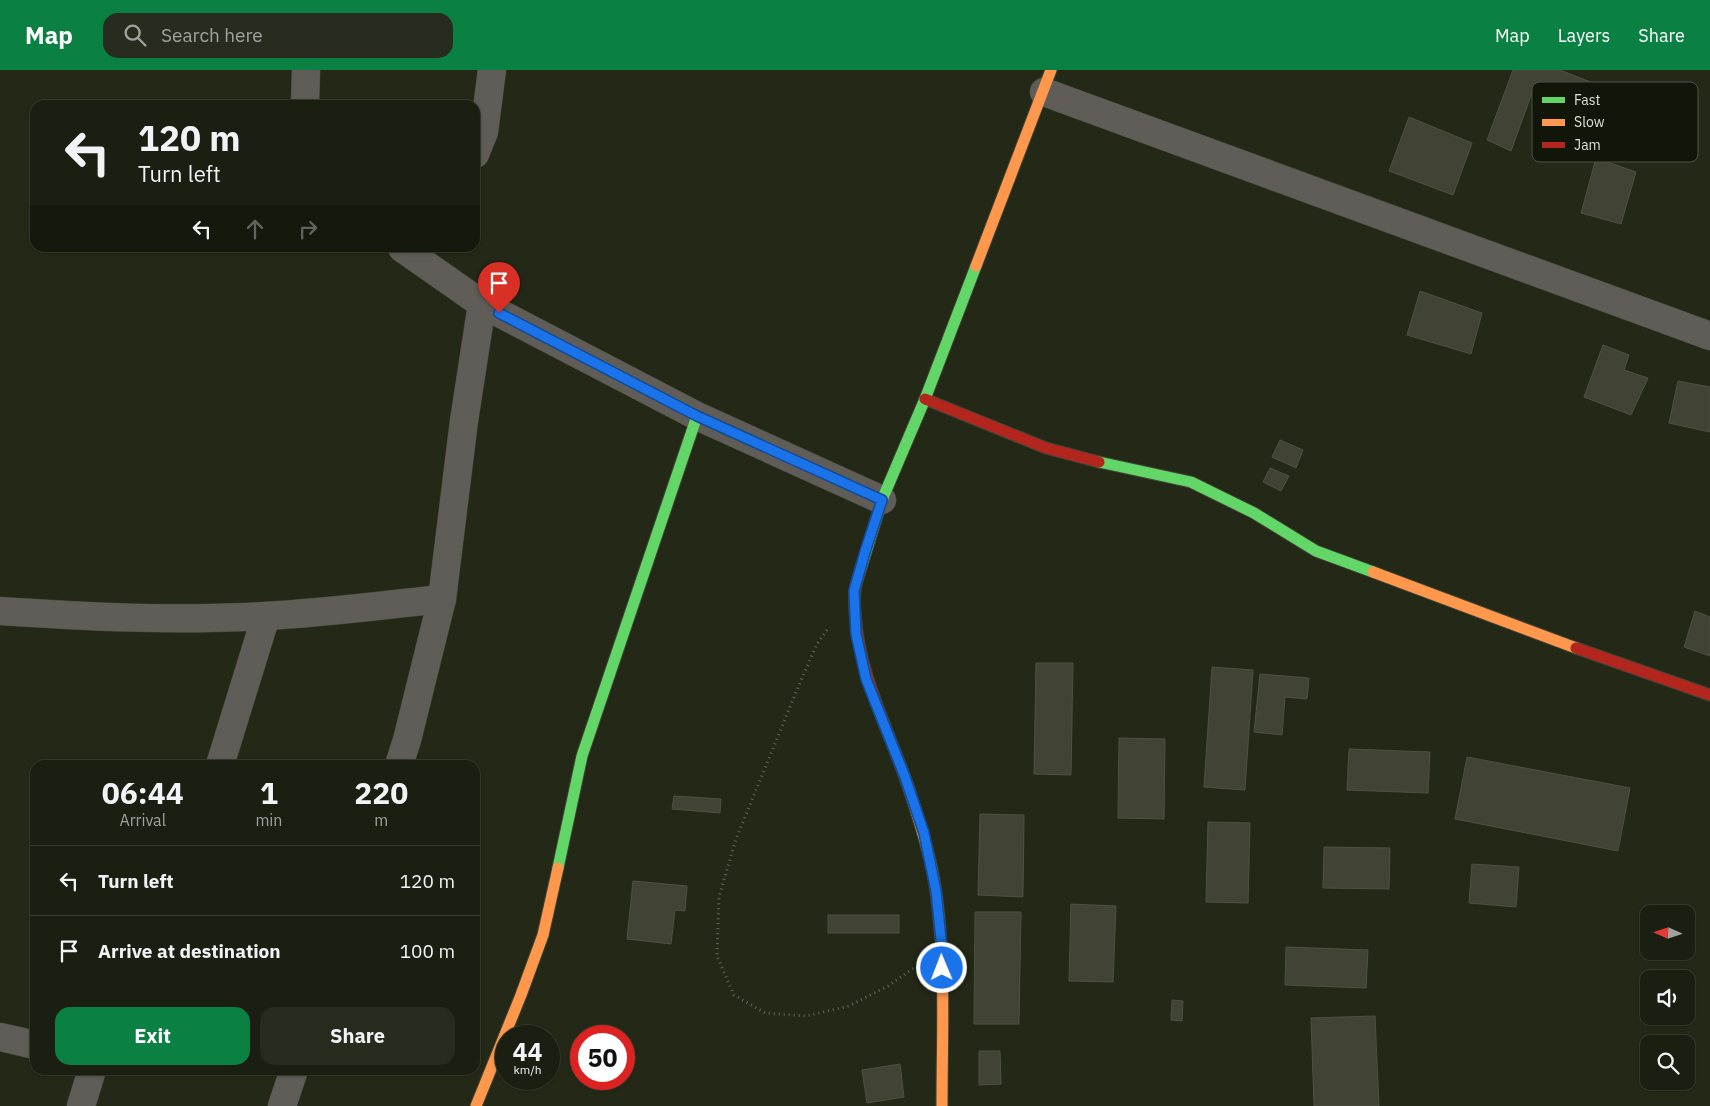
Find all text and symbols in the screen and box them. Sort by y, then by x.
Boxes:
search box [103,13,453,58]
text: Map [25,19,73,51]
icon: search [121,21,149,49]
text: Search here [161,23,263,47]
text: Map [1495,24,1530,47]
text: Layers [1558,24,1610,47]
text: Share [1638,24,1685,47]
legend [1532,82,1698,162]
text: Fast [1574,91,1600,109]
text: Slow [1574,113,1605,131]
text: 120 m [138,115,241,161]
icon: left [55,120,120,185]
text: Jam [1574,136,1601,154]
text: Turn left [138,159,221,188]
icon: left [188,215,216,243]
icon: ahead [241,215,269,243]
icon: right [294,215,322,243]
pin [478,262,520,313]
icon: arrive [485,269,513,297]
text: 06:44 [102,773,184,812]
text: 1 [260,773,278,812]
text: 220 [354,773,408,812]
text: Arrival [119,810,166,830]
text: min [255,810,282,830]
text: m [374,810,388,830]
icon: left [55,867,83,895]
text: Turn left [98,869,174,893]
text: 120 m [400,869,455,893]
north arrow [1640,905,1695,960]
map controls [1640,905,1695,1090]
icon: arrive [55,937,83,965]
text: Arrive at destination [98,939,281,963]
text: 100 m [400,939,455,963]
position arrow [915,941,967,993]
button: sound [1640,970,1695,1025]
button: Exit [55,1007,250,1065]
button: Share [260,1007,455,1065]
speed limit sign: 50 [570,1025,635,1090]
text: 44 [512,1035,543,1068]
button: search [1640,1035,1695,1090]
text: km/h [513,1062,542,1077]

